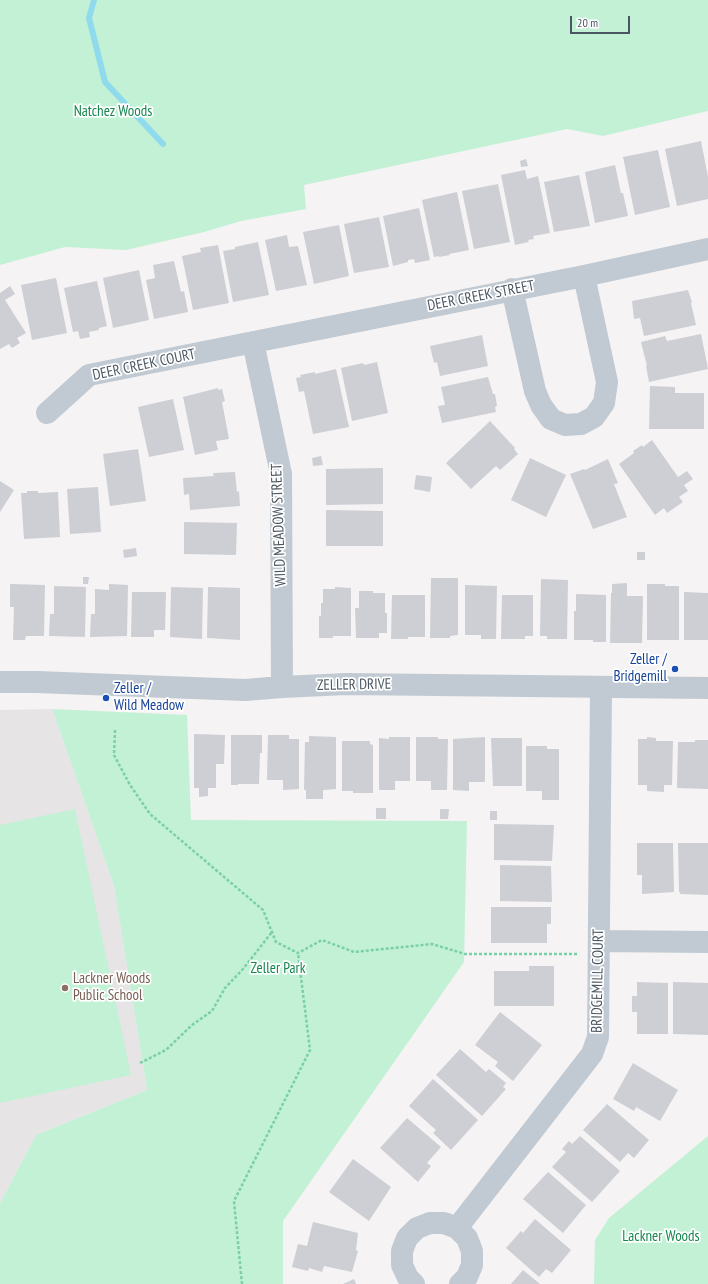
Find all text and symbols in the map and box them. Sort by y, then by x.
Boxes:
scale bar [572,8,632,34]
text: 20 m [577,15,598,30]
park label: Natchez Woods [74,103,152,121]
street label: DEER CREEK STREET [426,277,536,315]
street label: DEER CREEK COURT [91,345,197,385]
street label: WILD MEADOW STREET [268,463,290,587]
place label: Zeller / Bridgemill [613,651,667,686]
marker: Zeller / Bridgemill [670,664,680,674]
street label: ZELLER DRIVE [317,675,391,695]
place label: Zeller / Wild Meadow [114,680,184,715]
marker: Zeller / Wild Meadow [101,693,111,703]
street label: BRIDGEMILL COURT [588,929,608,1033]
park label: Zeller Park [251,960,305,978]
place label: Lackner Woods Public School [73,970,150,1005]
marker: Lackner Woods Public School [60,983,70,993]
park label: Lackner Woods [622,1228,700,1246]

